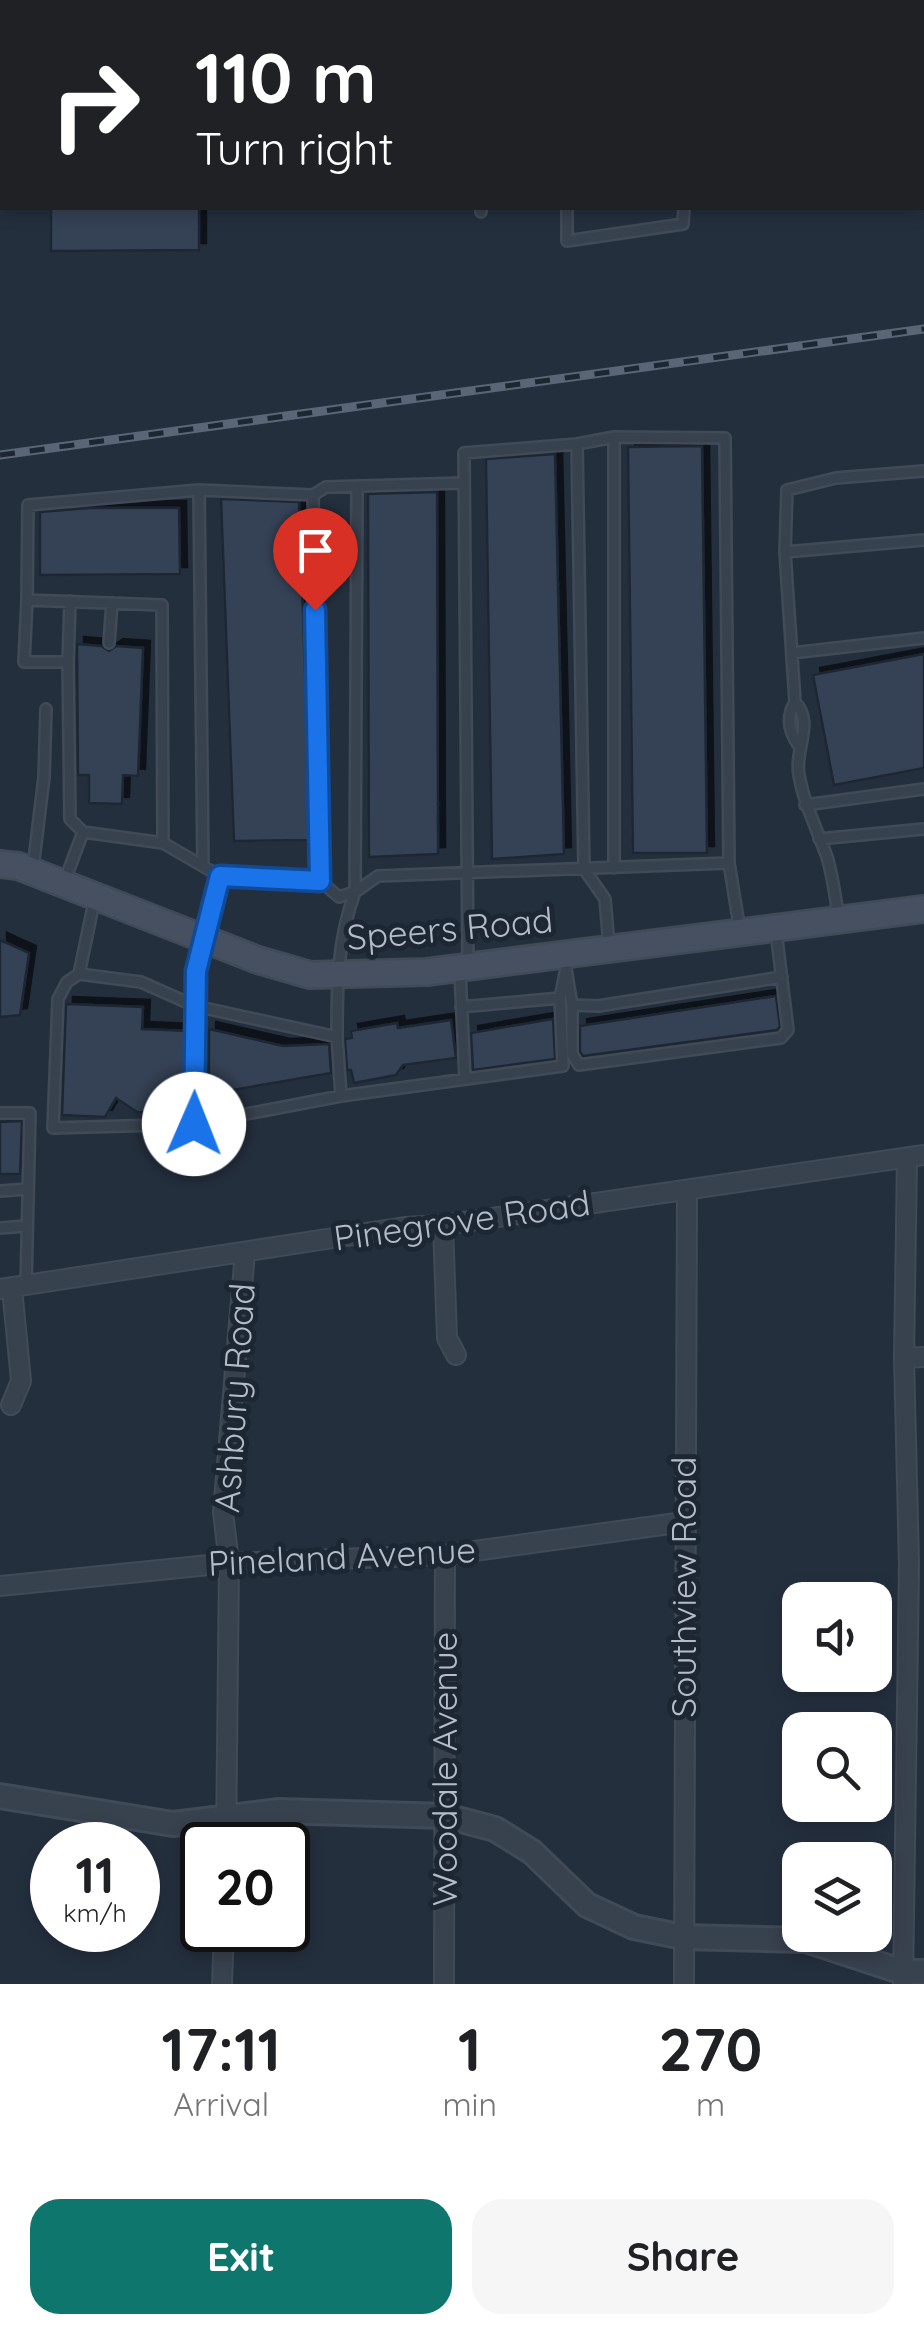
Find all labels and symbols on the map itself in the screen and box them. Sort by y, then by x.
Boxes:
pin [273,508,358,611]
street label: Speers Road [345,897,555,959]
position arrow [142,1072,246,1176]
street label: Pinegrove Road [331,1180,593,1260]
street label: Ashbury Road [204,1282,264,1514]
street label: Southview Road [661,1457,705,1717]
street label: Pineland Avenue [207,1527,477,1585]
street label: Woodale Avenue [422,1632,466,1906]
speed limit sign: 20 [180,1822,310,1952]

